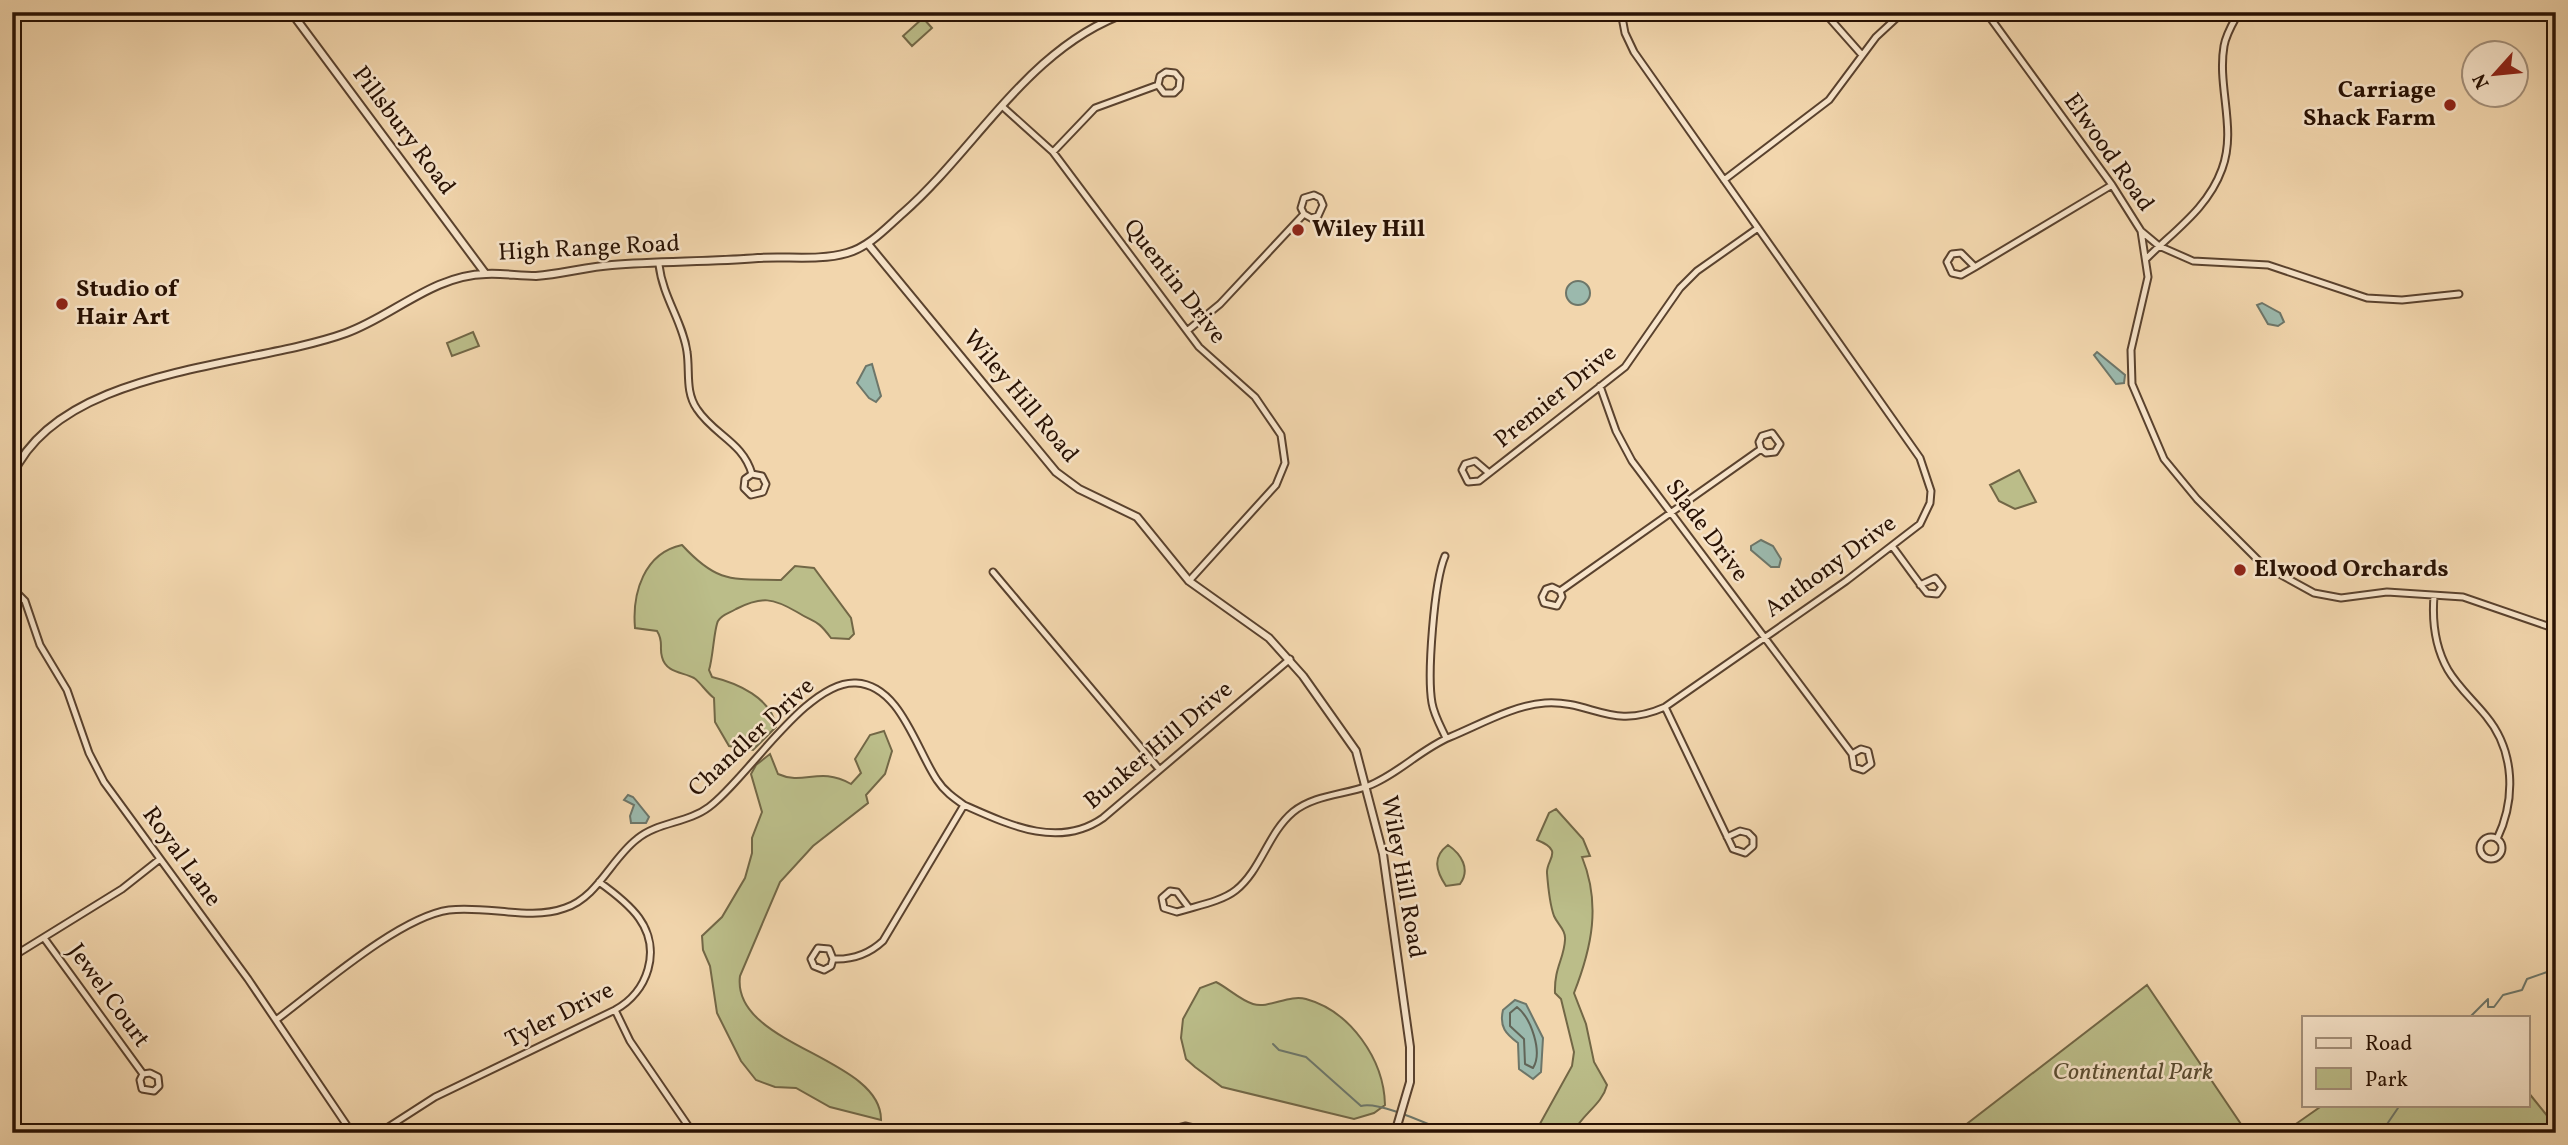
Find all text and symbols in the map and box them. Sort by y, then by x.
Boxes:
north arrow [2460,38,2530,108]
street label: Pillsbury Road [343,59,463,203]
text: N [2467,69,2496,93]
place label: Carriage Shack Farm [2303,74,2436,136]
street label: Elwood Road [2054,87,2162,219]
marker: Carriage Shack Farm [2442,97,2458,113]
street label: Quentin Drive [1114,212,1234,352]
place label: Wiley Hill [1312,213,1425,247]
marker: Wiley Hill [1290,222,1306,238]
street label: High Range Road [497,227,681,271]
place label: Studio of Hair Art [76,273,180,335]
marker: Studio of Hair Art [54,296,70,312]
street label: Wiley Hill Road [954,323,1086,471]
street label: Premier Drive [1488,337,1624,457]
street label: Slade Drive [1656,473,1756,589]
street label: Anthony Drive [1758,507,1904,627]
place label: Elwood Orchards [2254,553,2449,587]
marker: Elwood Orchards [2232,562,2248,578]
street label: Chandler Drive [681,670,823,806]
street label: Bunker Hill Drive [1077,674,1241,818]
street label: Wiley Hill Road [1371,793,1433,961]
street label: Royal Lane [133,800,229,914]
street label: Jewel Court [59,937,157,1055]
street label: Tyler Drive [500,974,620,1058]
legend [2302,1016,2530,1106]
text: Road [2365,1030,2412,1059]
park label: Continental Park [2053,1056,2213,1090]
text: Park [2365,1066,2408,1095]

